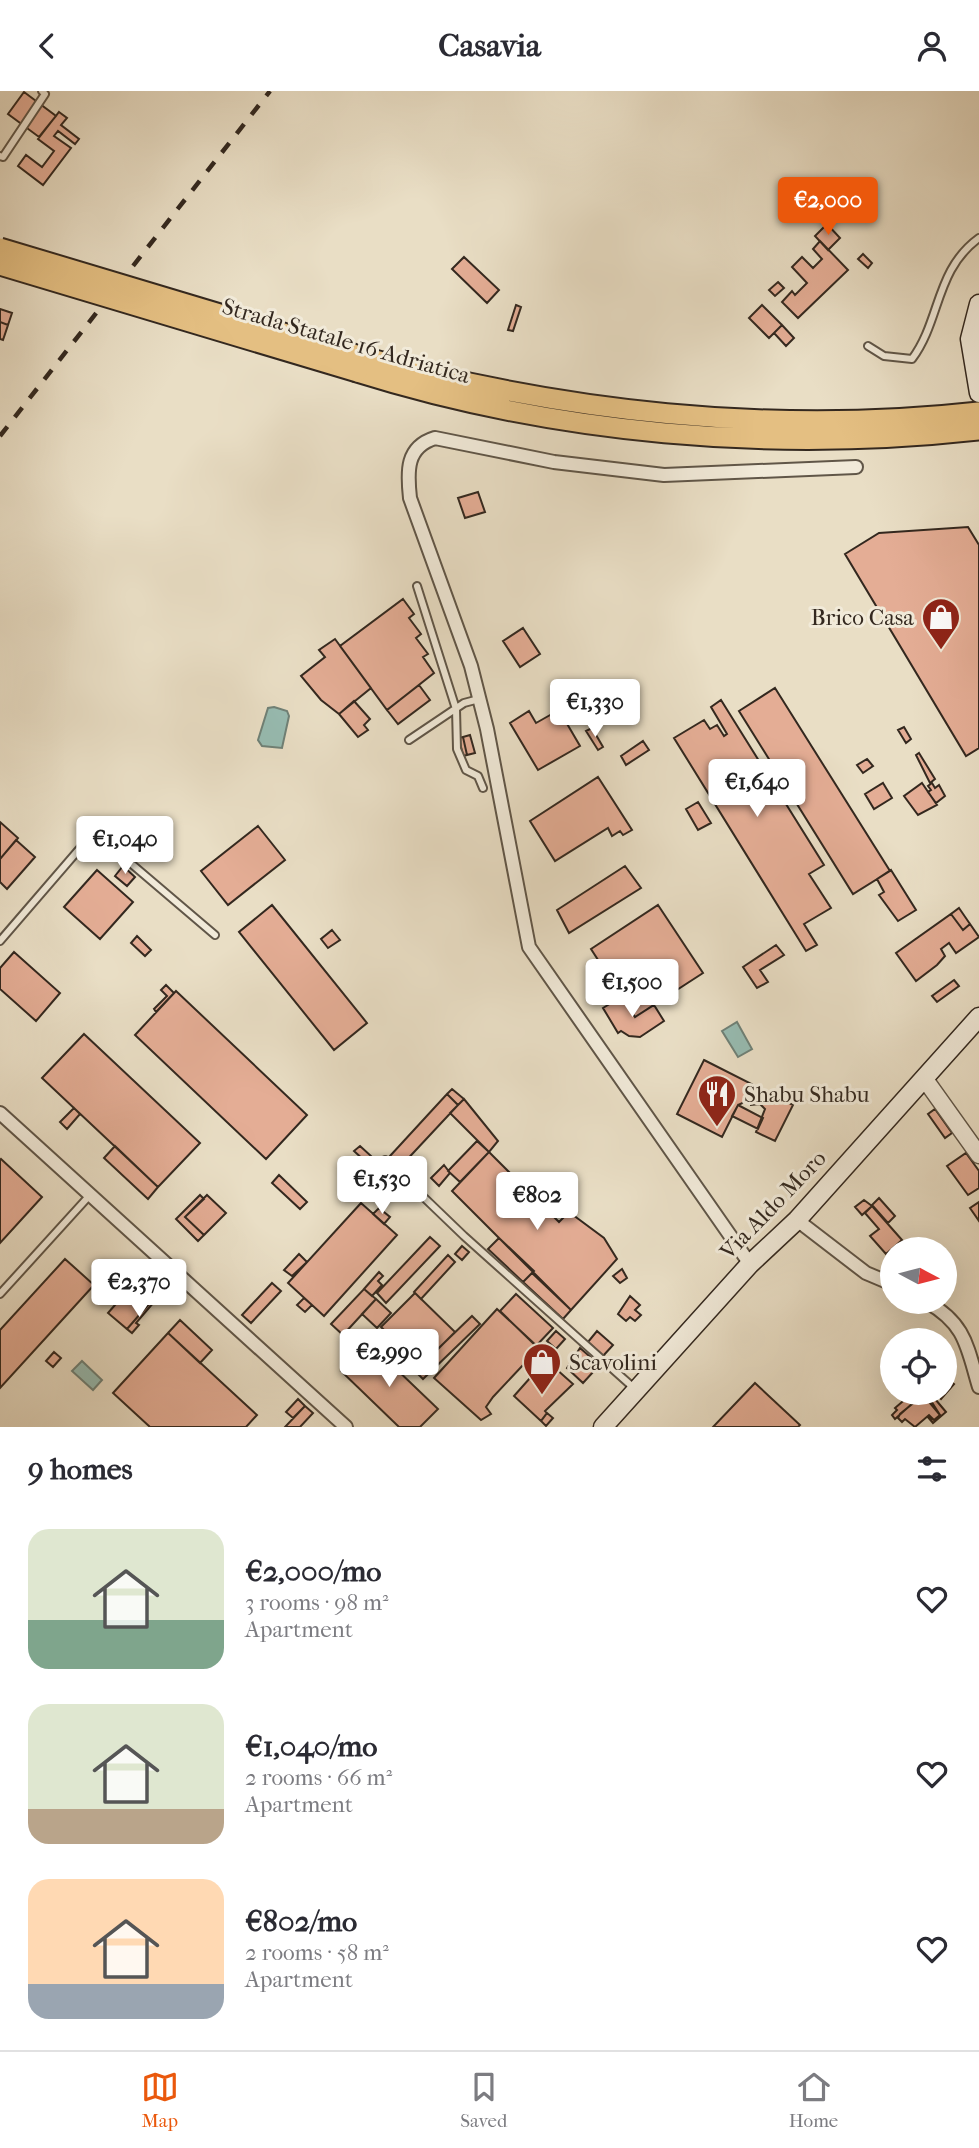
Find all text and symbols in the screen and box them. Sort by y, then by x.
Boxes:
icon: back [28,27,66,65]
text: Casavia [438,27,541,64]
icon: person [913,27,951,65]
pin: €2,000 [771,177,885,237]
text: €2,000 [794,186,862,213]
street label: Strada Statale 16 Adriatica [219,293,473,389]
shop icon: Brico Casa [920,596,962,651]
place label: Brico Casa [811,604,914,631]
pin: €1,330 [538,679,652,739]
text: €1,330 [566,688,624,715]
pin: €1,640 [700,759,814,819]
text: €1,640 [724,768,790,795]
pin: €1,040 [68,817,182,876]
text: €1,040 [92,825,158,852]
pin: €1,500 [575,960,689,1019]
text: €1,500 [602,968,662,995]
restaurant icon: Shabu Shabu [696,1073,738,1128]
place label: Shabu Shabu [744,1081,870,1108]
street label: Via Aldo Moro [714,1145,832,1266]
pin: €1,530 [325,1157,439,1216]
text: €1,530 [353,1165,411,1192]
pin: €802 [496,1173,578,1232]
text: €802 [512,1181,562,1208]
north arrow [880,1237,957,1314]
map controls [880,1237,957,1405]
pin: €2,370 [82,1259,196,1319]
text: €2,370 [107,1268,171,1295]
button: locate [880,1328,957,1405]
pin: €2,990 [332,1329,446,1389]
text: €2,990 [356,1338,422,1365]
shop icon: Scavolini [521,1341,563,1396]
place label: Scavolini [569,1349,657,1376]
icon: filters [913,1450,951,1488]
text: 9 homes [28,1452,133,1487]
text: €2,000/mo [245,1554,381,1589]
icon: home [84,1557,168,1641]
icon: heart [913,1580,951,1618]
text: 3 rooms · 98 m² [245,1589,389,1616]
text: Apartment [245,1616,353,1643]
text: €1,040/mo [245,1729,378,1764]
icon: home [84,1732,168,1816]
icon: heart [913,1755,951,1793]
text: 2 rooms · 66 m² [245,1764,392,1791]
text: Apartment [245,1791,353,1818]
text: €802/mo [245,1904,357,1939]
icon: home [84,1907,168,1991]
icon: heart [913,1930,951,1968]
text: 2 rooms · 58 m² [245,1939,389,1966]
text: Apartment [245,1966,353,1993]
tab: Map [141,2068,179,2132]
tab: Saved [460,2068,507,2132]
tab: Home [789,2068,838,2132]

